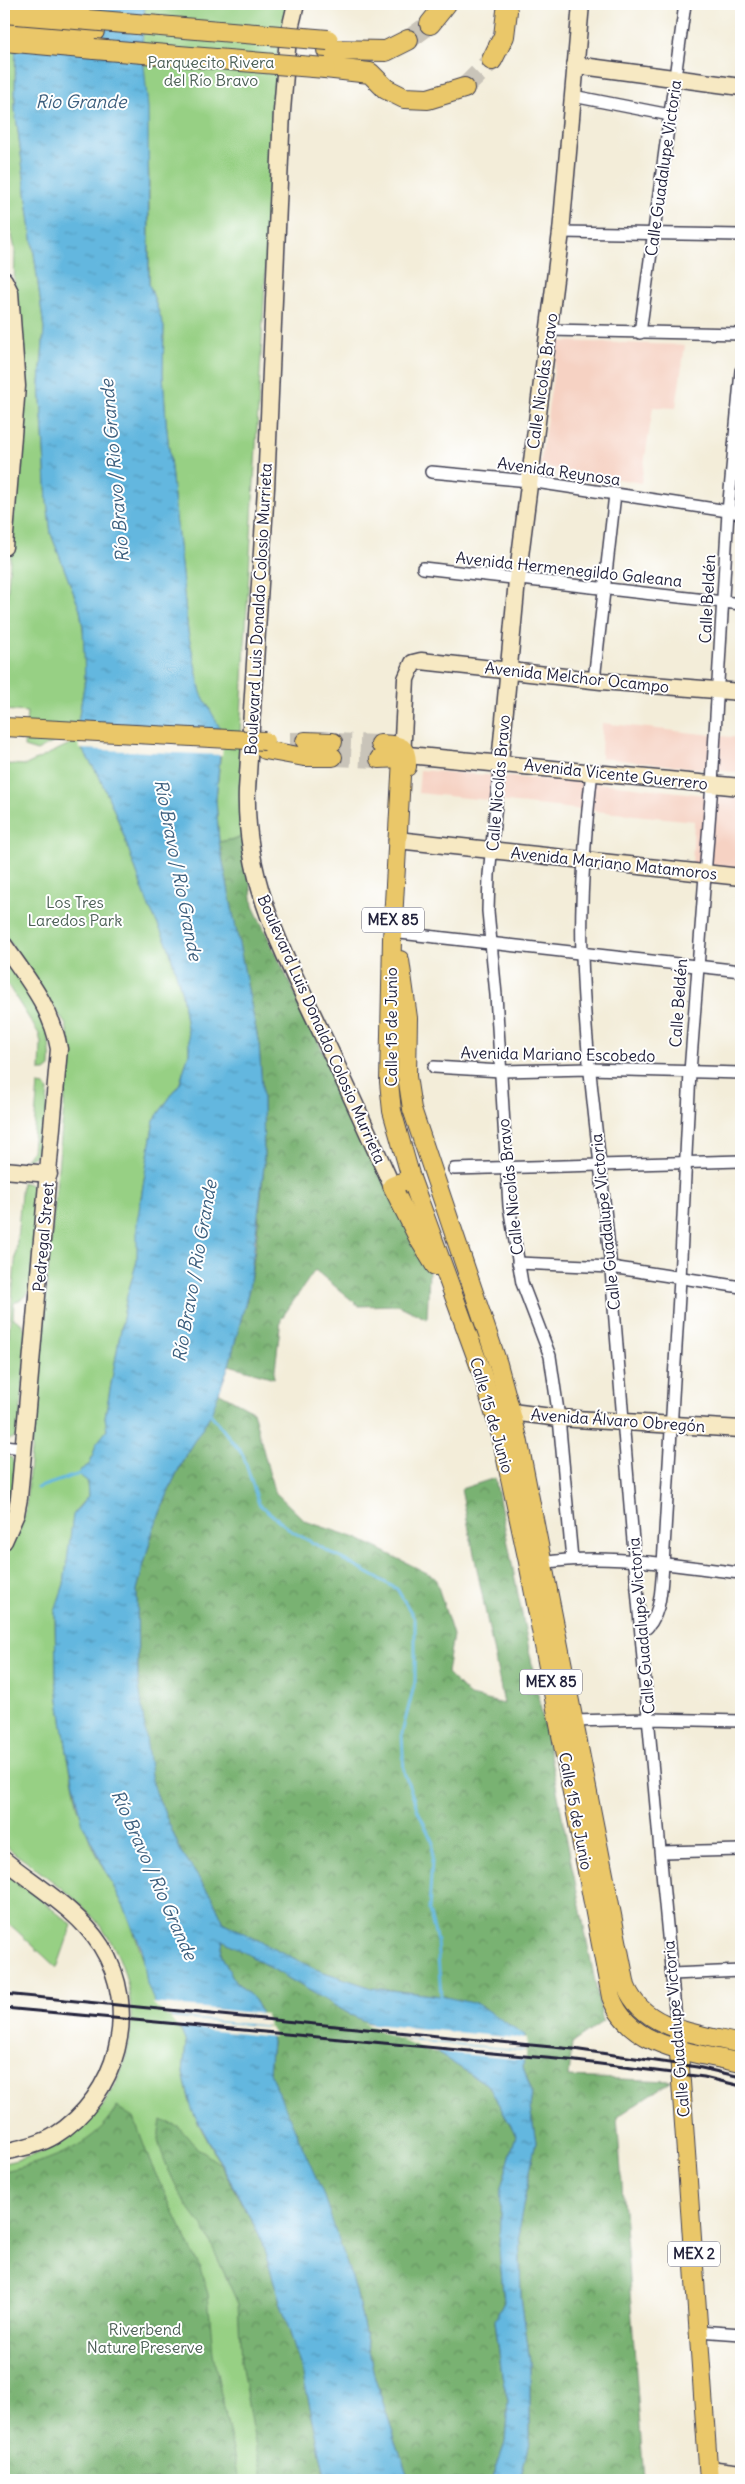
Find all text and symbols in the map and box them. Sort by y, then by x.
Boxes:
park label: Parquecito Rivera del Río Bravo [147,52,275,90]
street label: Calle Guadalupe Victoria [641,79,685,257]
water label: Rio Grande [36,90,128,113]
street label: Calle Nicolás Bravo [523,312,561,450]
water label: Río Bravo / Rio Grande [95,377,134,564]
street label: Avenida Reynosa [496,452,622,490]
street label: Boulevard Luis Donaldo Colosio Murrieta [240,463,276,755]
street label: Avenida Hermenegildo Galeana [455,547,683,591]
street label: Calle Beldén [695,554,719,644]
street label: Avenida Melchor Ocampo [484,657,670,697]
street label: Calle Nicolás Bravo [482,714,514,852]
street label: Avenida Vicente Guerrero [523,754,709,794]
water label: Río Bravo / Rio Grande [150,777,208,964]
street label: Avenida Mariano Matamoros [510,842,718,884]
park label: Los Tres Laredos Park [28,892,122,930]
street label: Boulevard Luis Donaldo Colosio Murrieta [253,892,391,1166]
road number: MEX 85 [362,908,424,932]
street label: Calle Beldén [665,958,691,1048]
street label: Calle 15 de Junio [381,967,401,1087]
street label: Avenida Mariano Escobedo [461,1042,655,1066]
street label: Calle Nicolás Bravo [493,1118,527,1256]
street label: Calle Guadalupe Victoria [586,1133,624,1311]
water label: Río Bravo / Rio Grande [167,1177,222,1363]
street label: Pedregal Street [28,1181,58,1293]
street label: Calle 15 de Junio [466,1355,518,1475]
street label: Avenida Álvaro Obregón [530,1404,706,1436]
street label: Calle Guadalupe Victoria [623,1537,659,1715]
road number: MEX 85 [520,1670,582,1694]
street label: Calle 15 de Junio [555,1750,597,1872]
water label: Río Bravo / Rio Grande [107,1786,203,1965]
street label: Calle Guadalupe Victoria [658,1940,694,2118]
road number: MEX 2 [668,2242,720,2266]
park label: Riverbend Nature Preserve [87,2319,203,2357]

